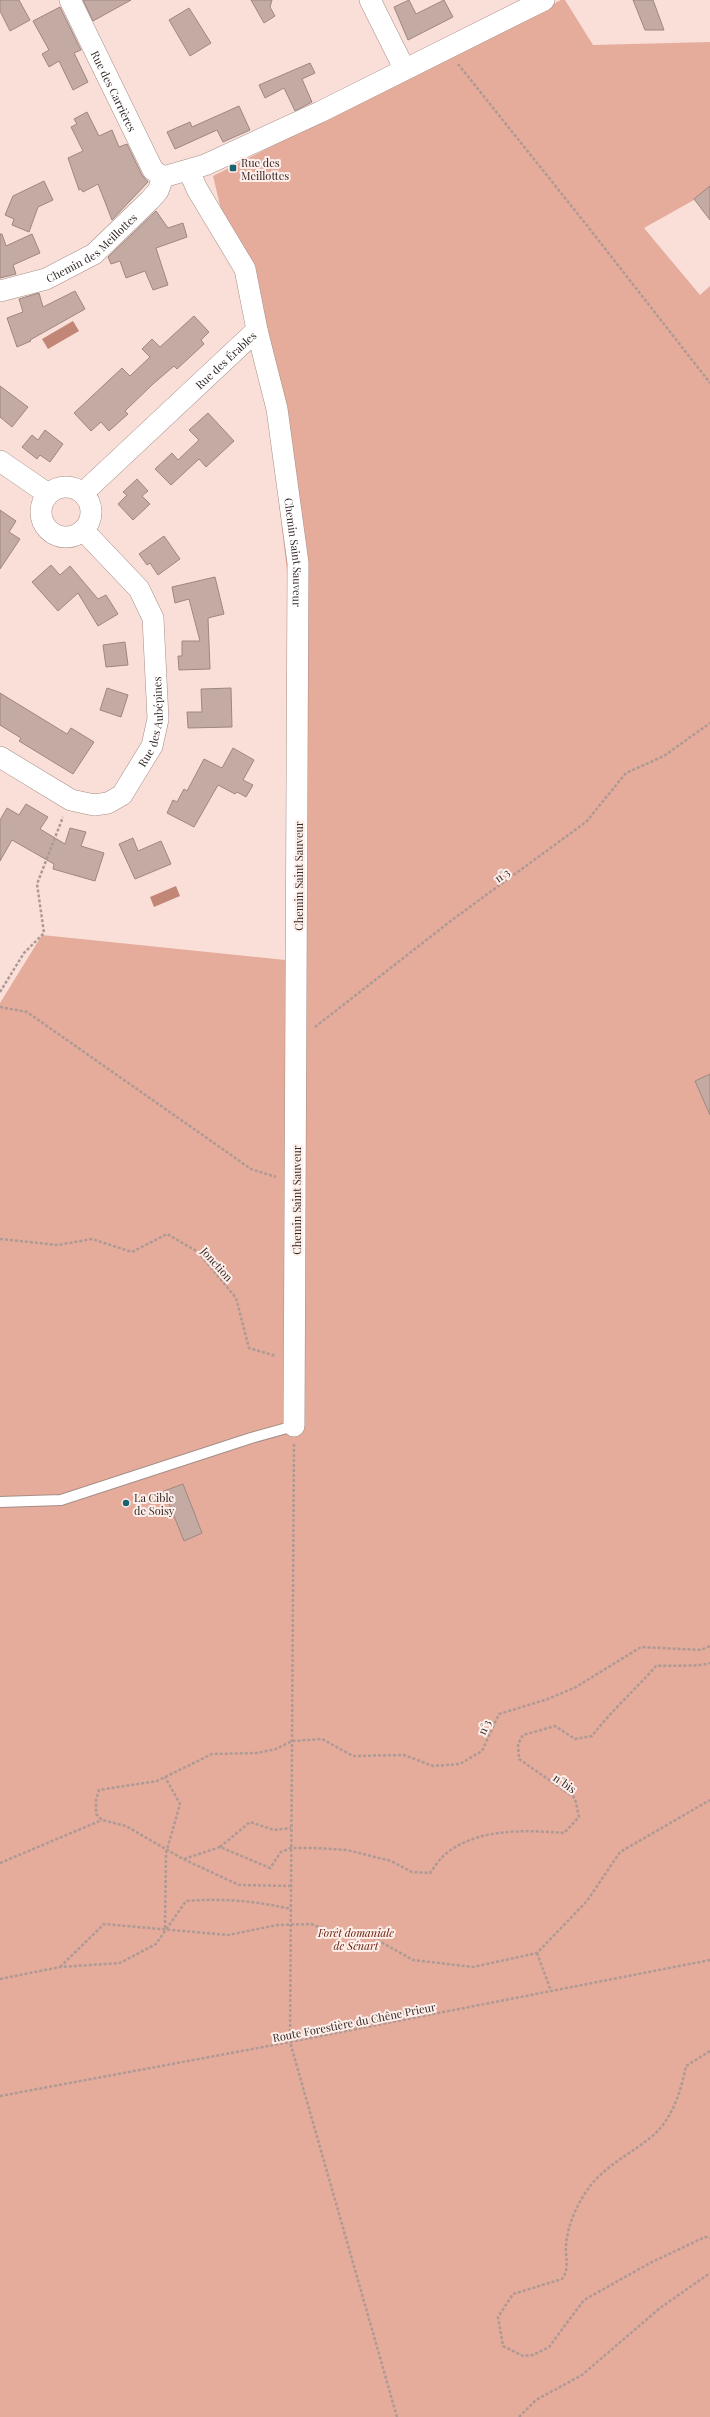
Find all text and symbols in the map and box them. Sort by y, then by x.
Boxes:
street label: Rue des Carrières [88,48,140,134]
place label: Rue des Meillottes [241,155,289,183]
marker: Rue des Meillottes [228,163,238,173]
street label: Chemin des Meillottes [43,209,140,285]
street label: Rue des Érables [192,327,259,392]
street label: Chemin Saint Sauveur [282,497,306,607]
street label: Rue des Aubépines [134,676,166,769]
street label: Chemin Saint Sauveur [291,821,306,931]
street label: n°3 [492,865,512,885]
street label: Chemin Saint Sauveur [289,1145,304,1255]
street label: Jonction [197,1243,237,1285]
place label: La Cible de Soisy [134,1490,175,1518]
marker: La Cible de Soisy [121,1498,131,1508]
street label: n°3 [474,1717,494,1737]
street label: n°bis [551,1770,579,1796]
park label: Forêt domaniale de Sénart [317,1925,394,1953]
street label: Route Forestière du Chêne Prieur [271,1999,437,2045]

